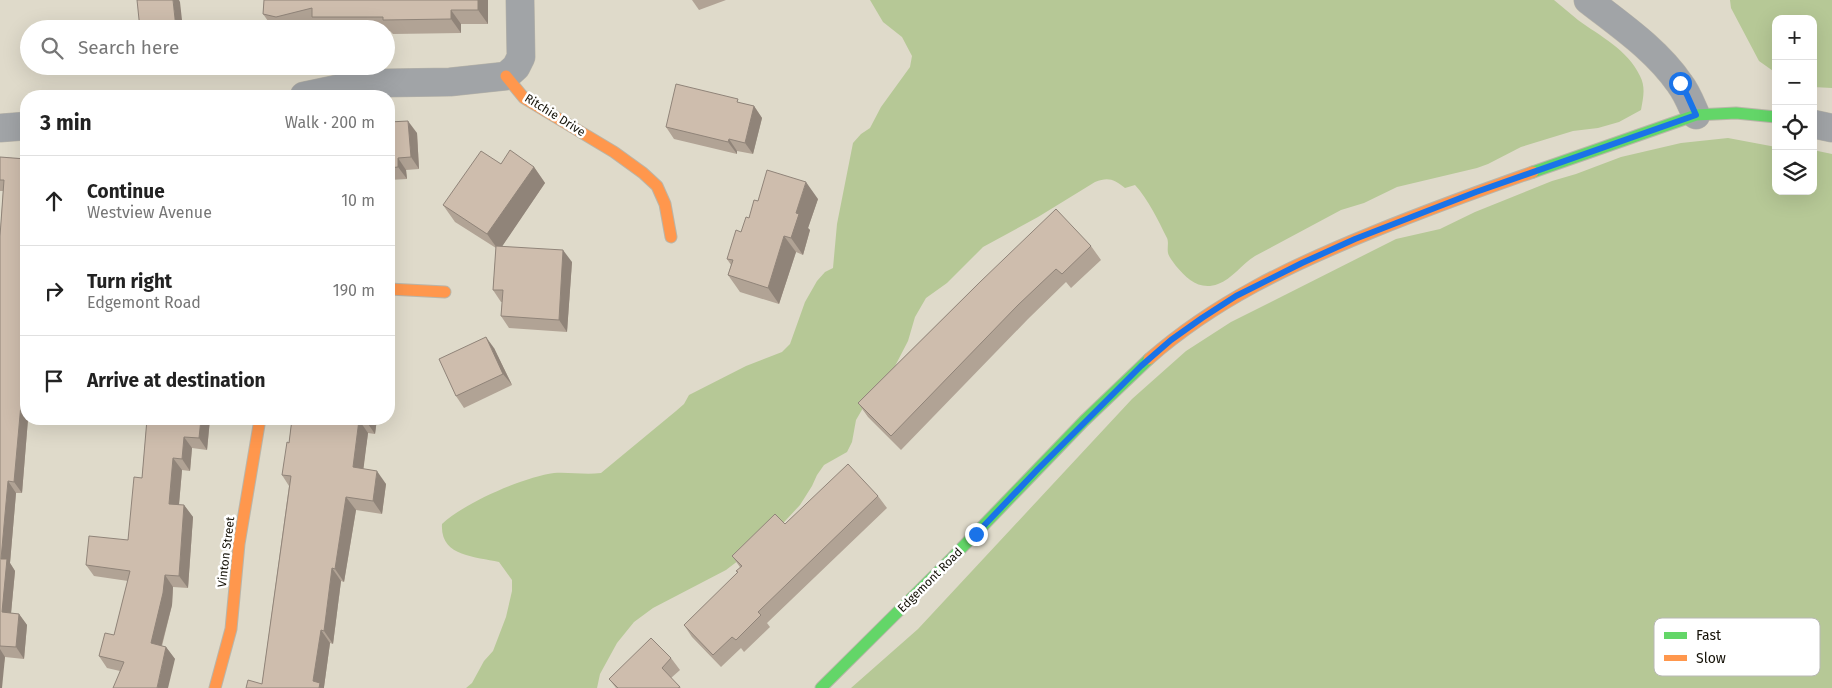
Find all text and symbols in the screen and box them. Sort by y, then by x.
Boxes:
map controls [1772,15,1817,195]
button: + [1772,15,1817,60]
search box [20,20,395,75]
icon: search [38,34,66,62]
text: Search here [78,36,179,59]
button: − [1772,60,1817,105]
route start [1669,72,1692,95]
street label: Ritchie Drive [522,91,588,139]
button: locate [1772,105,1817,150]
text: 3 min [40,110,92,136]
text: Walk · 200 m [285,113,375,132]
button: layers [1772,150,1817,195]
text: Continue [87,180,165,203]
icon: ahead [40,187,68,215]
text: 10 m [341,191,375,210]
text: Westview Avenue [87,203,212,222]
text: Turn right [87,270,172,293]
icon: right [40,277,68,305]
text: 190 m [333,281,375,300]
text: Edgemont Road [87,293,201,312]
icon: arrive [40,367,68,395]
text: Arrive at destination [87,369,266,392]
street label: Vinton Street [215,515,237,588]
route end [965,523,988,546]
street label: Edgemont Road [895,545,965,615]
legend [1654,618,1820,676]
text: Fast [1696,627,1722,644]
text: Slow [1696,650,1726,667]

